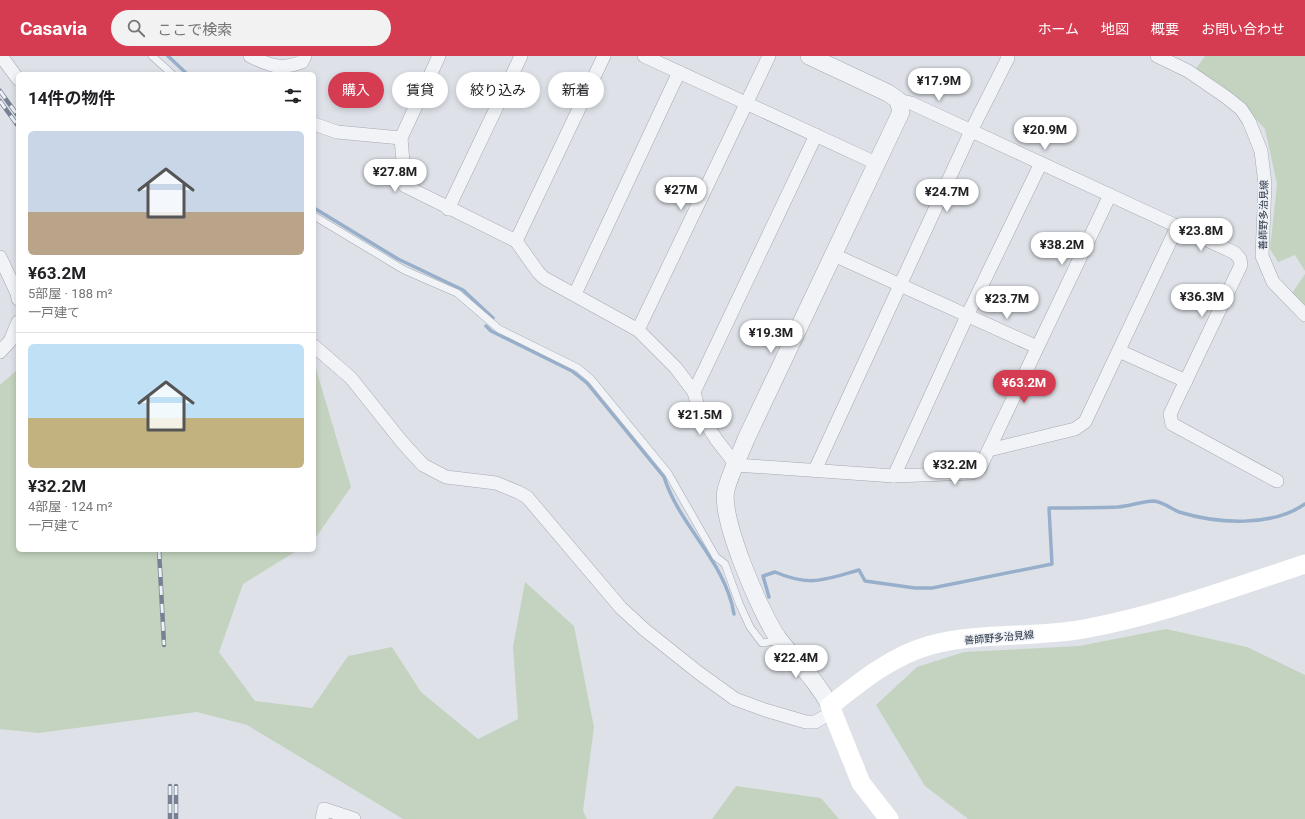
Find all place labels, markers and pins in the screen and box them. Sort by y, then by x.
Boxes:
pin: ¥17.9M [906,68,972,102]
pin: ¥20.9M [1012,117,1078,151]
pin: ¥27.8M [362,159,428,193]
pin: ¥27M [657,177,705,211]
pin: ¥24.7M [914,179,980,213]
pin: ¥23.8M [1168,218,1234,252]
pin: ¥38.2M [1029,232,1095,266]
pin: ¥36.3M [1169,284,1235,318]
pin: ¥23.7M [974,286,1040,320]
pin: ¥19.3M [738,320,804,354]
pin: ¥63.2M [991,370,1057,404]
pin: ¥21.5M [667,402,733,436]
pin: ¥32.2M [922,452,988,486]
pin: ¥22.4M [763,645,829,679]

